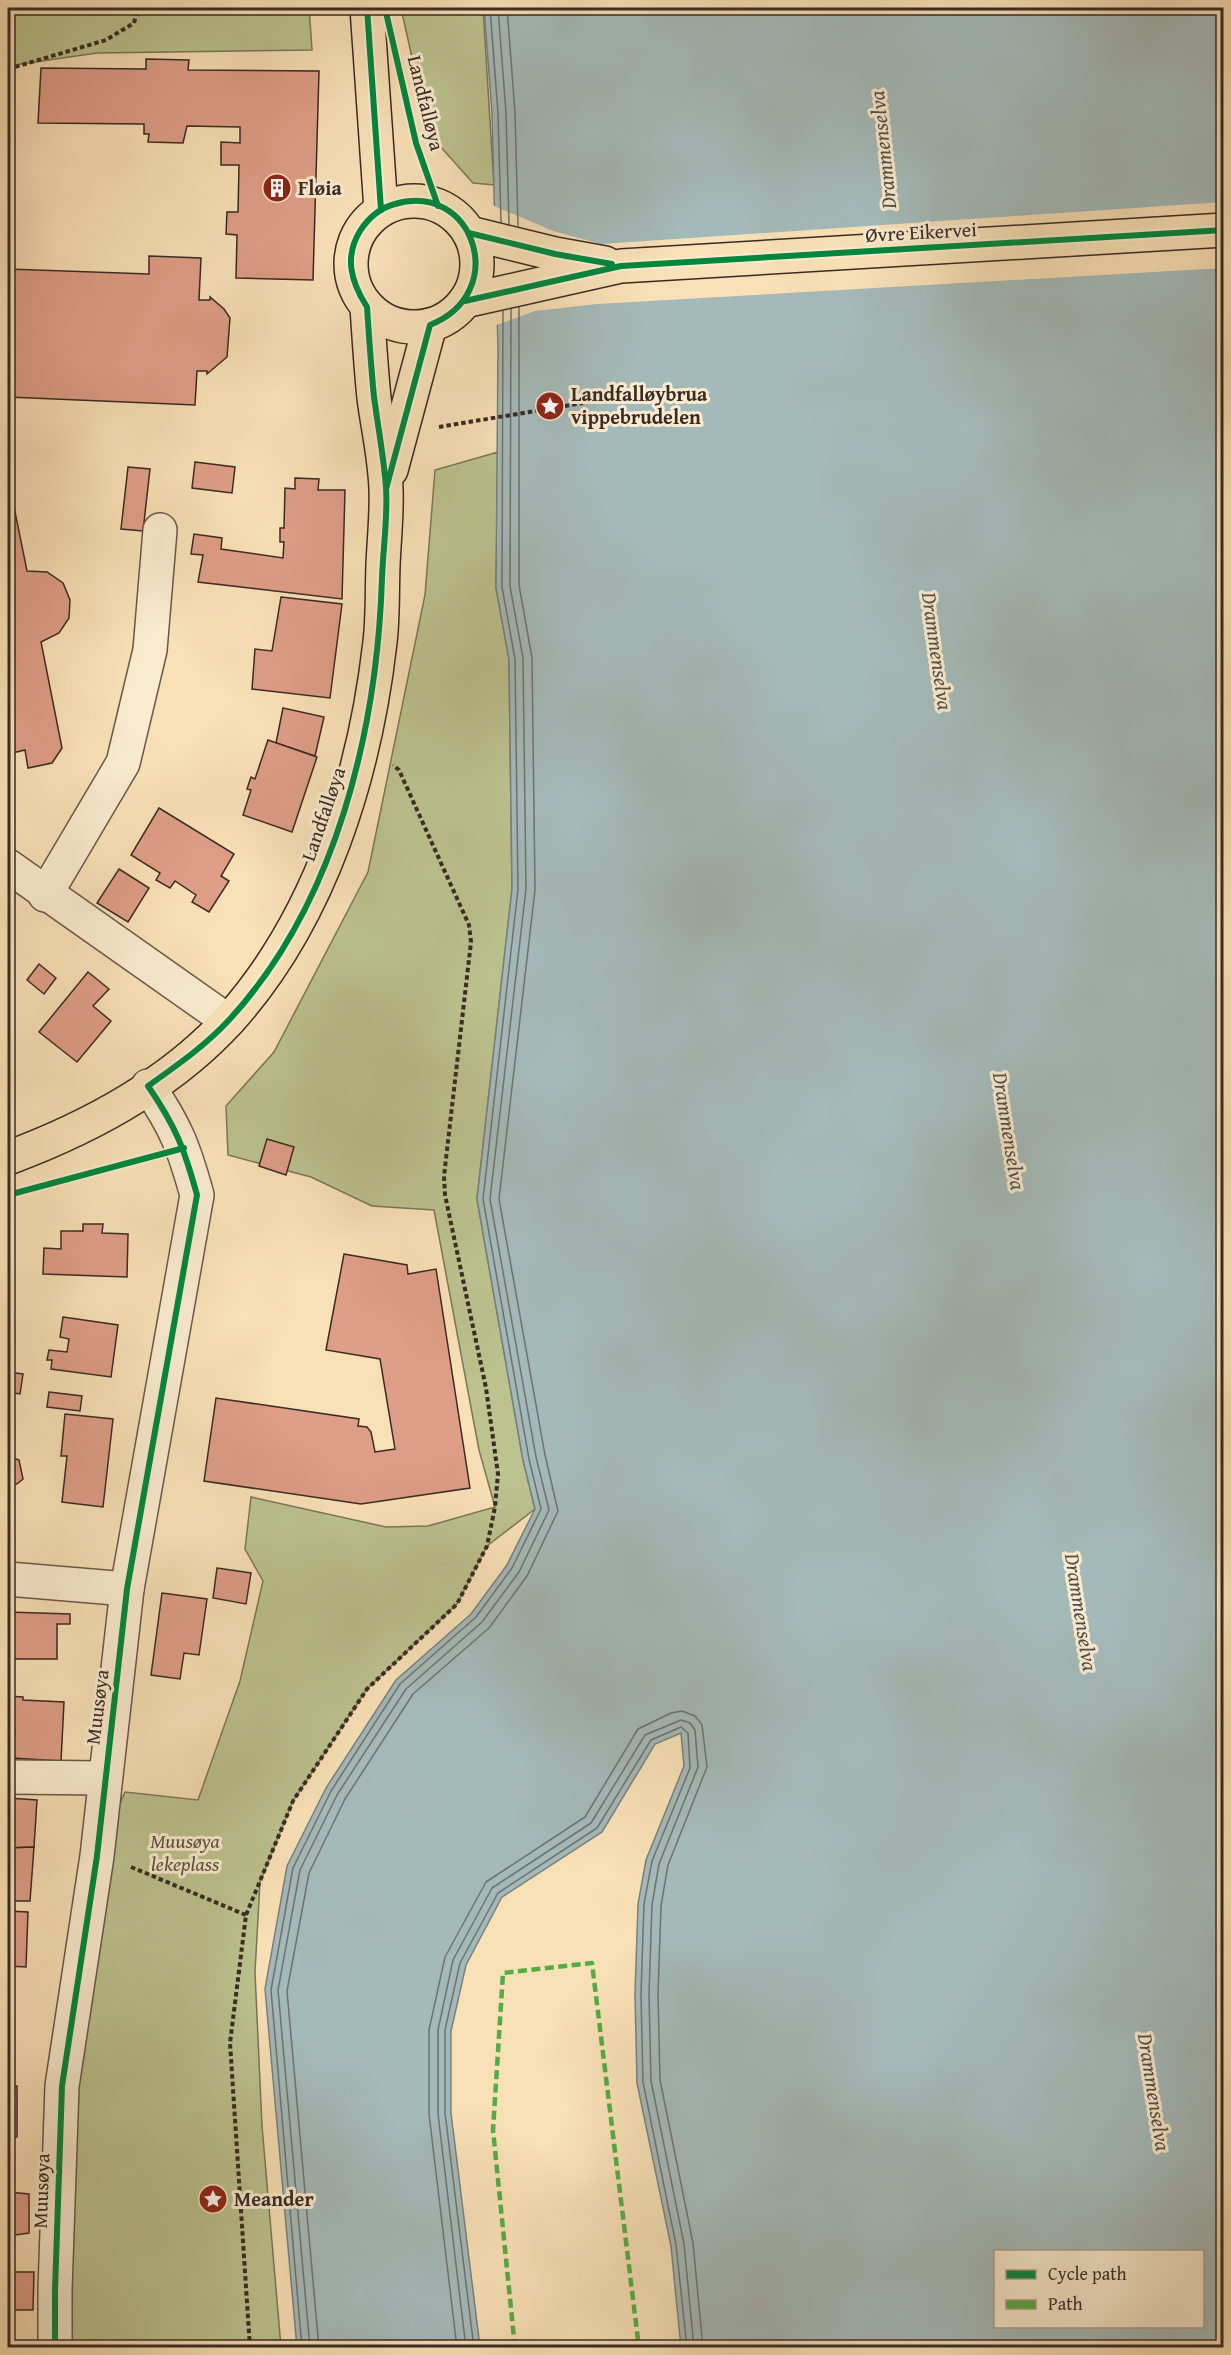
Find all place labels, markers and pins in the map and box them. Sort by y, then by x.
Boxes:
building icon: Fløia [261,172,293,204]
place label: Fløia [298,173,342,202]
place label: Landfalløybrua vippebrudelen [571,379,708,431]
place icon: Landfalløybrua vippebrudelen [534,390,566,422]
place icon: Meander [197,2183,229,2215]
place label: Meander [234,2184,314,2213]

